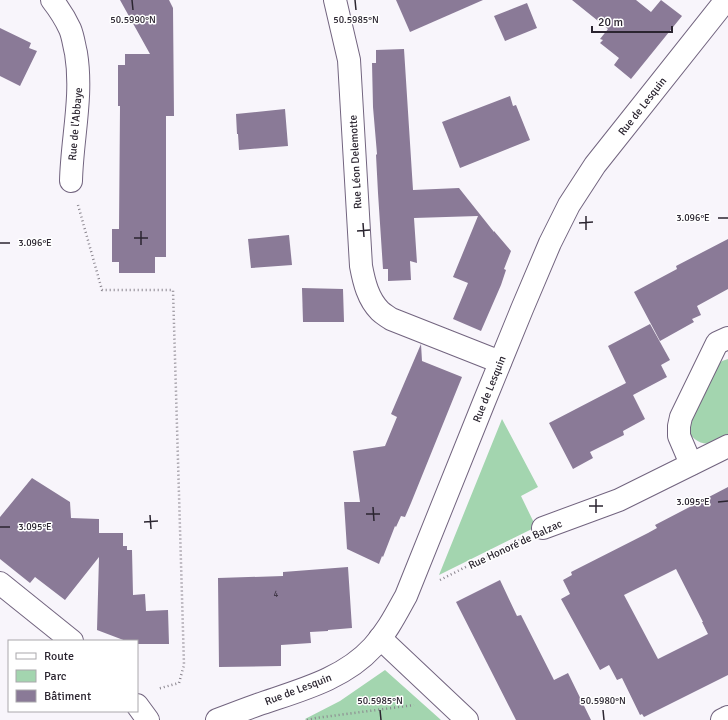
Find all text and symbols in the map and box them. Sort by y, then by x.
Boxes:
scale bar [592,8,672,34]
text: 50.5990°N [110,14,156,26]
text: 50.5985°N [333,14,379,26]
text: 20 m [598,15,623,30]
street label: Rue de Lesquin [616,74,669,138]
street label: Rue de l'Abbaye [66,87,85,161]
street label: Rue Léon Delemotte [347,115,364,209]
text: 3.096°E [676,212,710,224]
text: 3.096°E [18,237,52,249]
street label: Rue de Lesquin [470,354,509,424]
text: 3.095°E [676,496,710,508]
street label: Rue Honoré de Balzac [466,517,564,572]
text: 3.095°E [18,521,52,533]
house number: 4 [274,589,279,600]
legend [8,640,138,712]
text: Route [44,649,74,664]
text: Parc [44,669,67,684]
street label: Rue de Lesquin [263,671,333,708]
text: Bâtiment [44,689,91,704]
text: 50.5985°N [357,695,403,707]
text: 50.5980°N [580,695,626,707]

